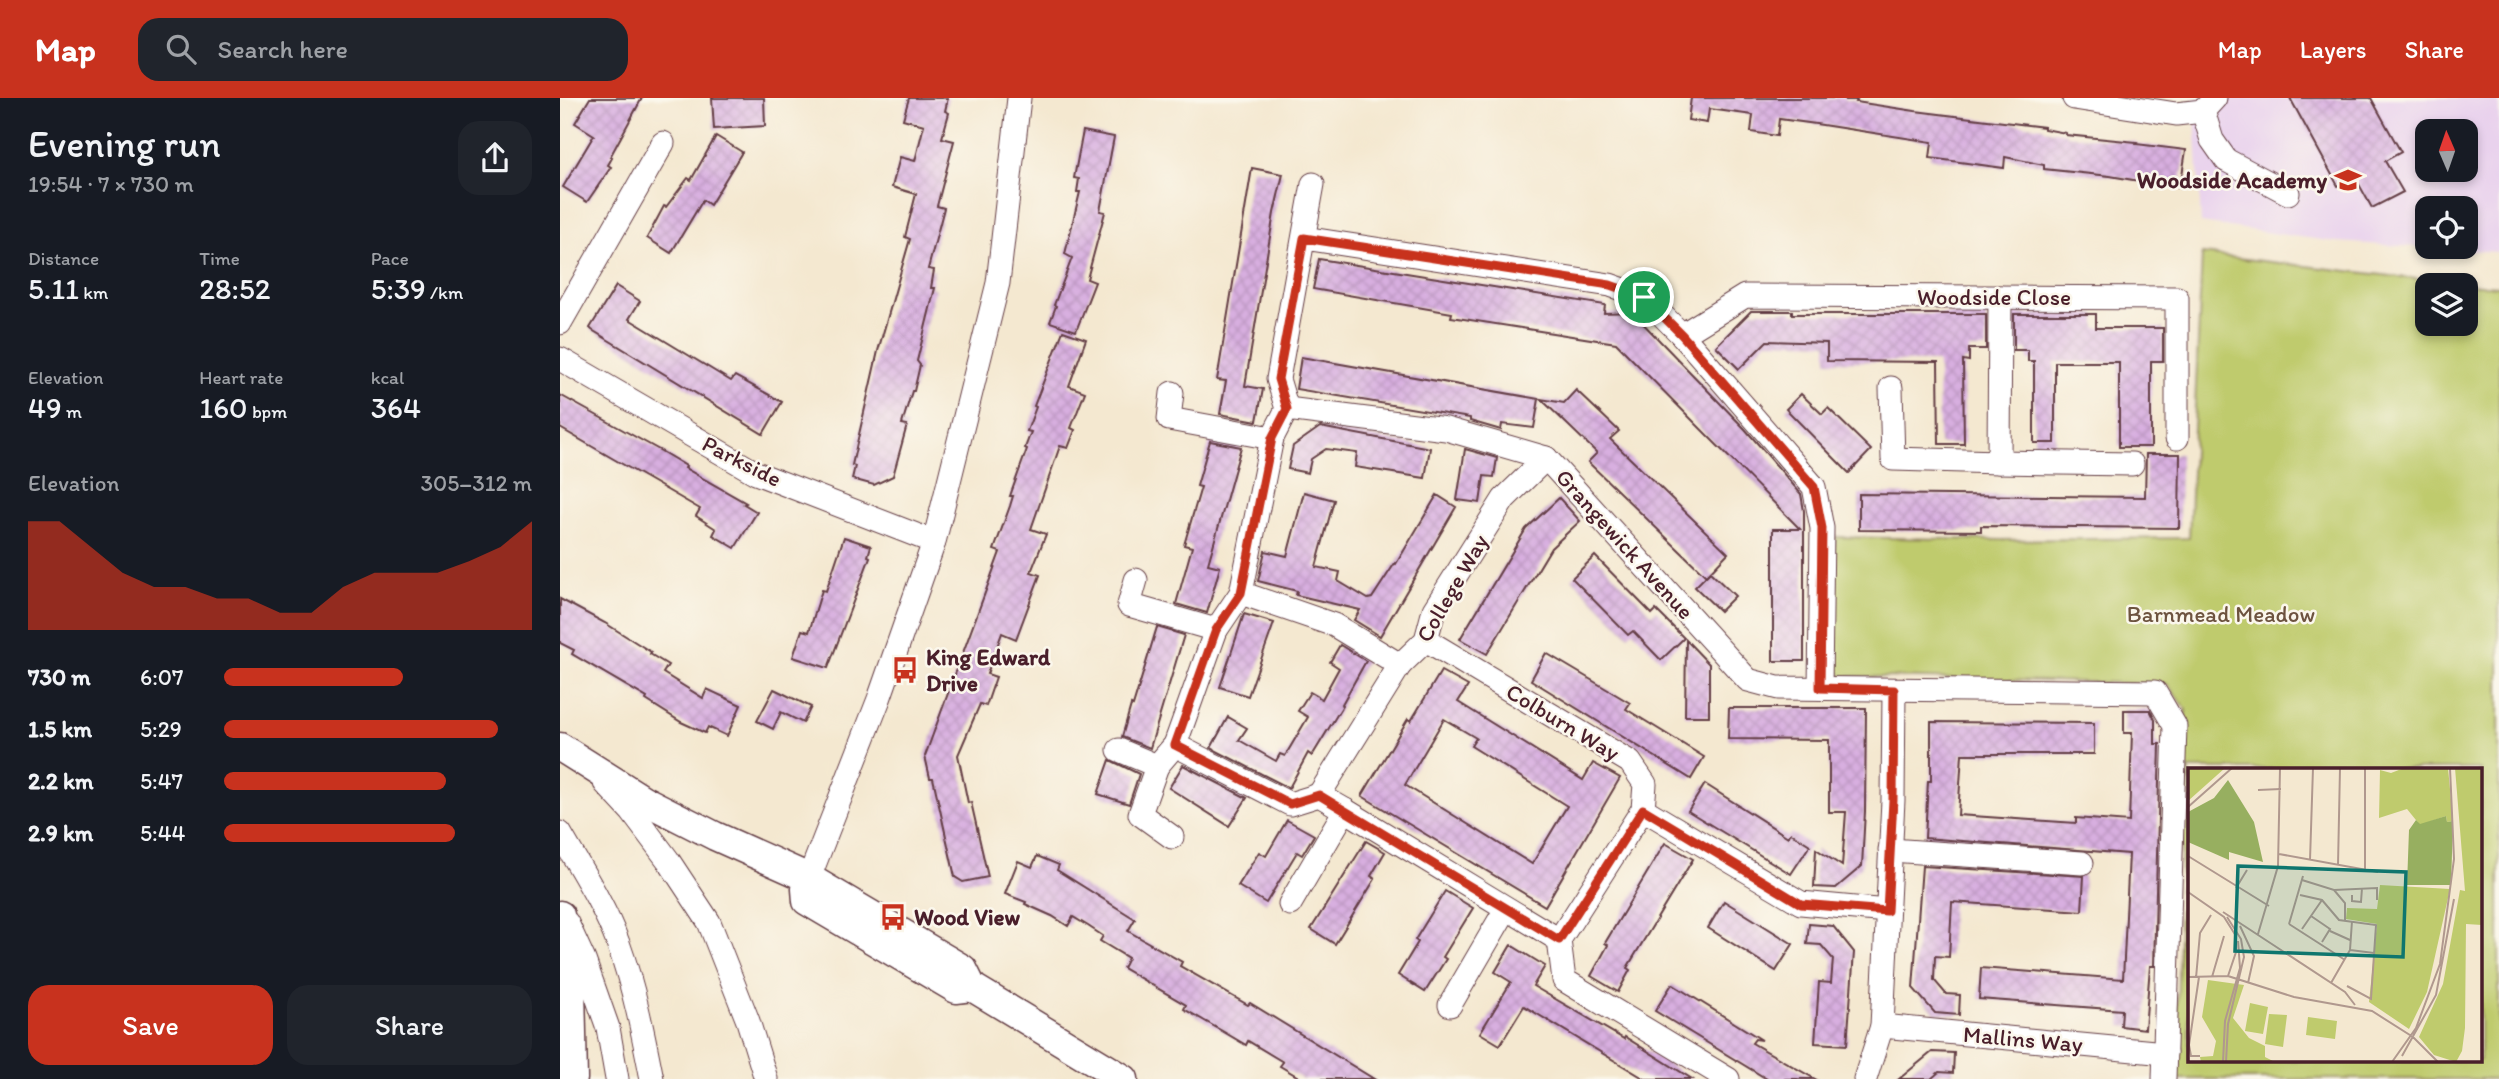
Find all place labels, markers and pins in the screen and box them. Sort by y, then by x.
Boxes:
school or university icon: Woodside Academy [2333,165,2363,195]
place label: Woodside Academy [2137,166,2327,194]
pin [1614,267,1674,327]
place label: King Edward Drive [926,643,1051,697]
bus stop icon: King Edward Drive [890,655,920,685]
bus stop icon: Wood View [878,902,908,932]
place label: Wood View [914,903,1021,931]

